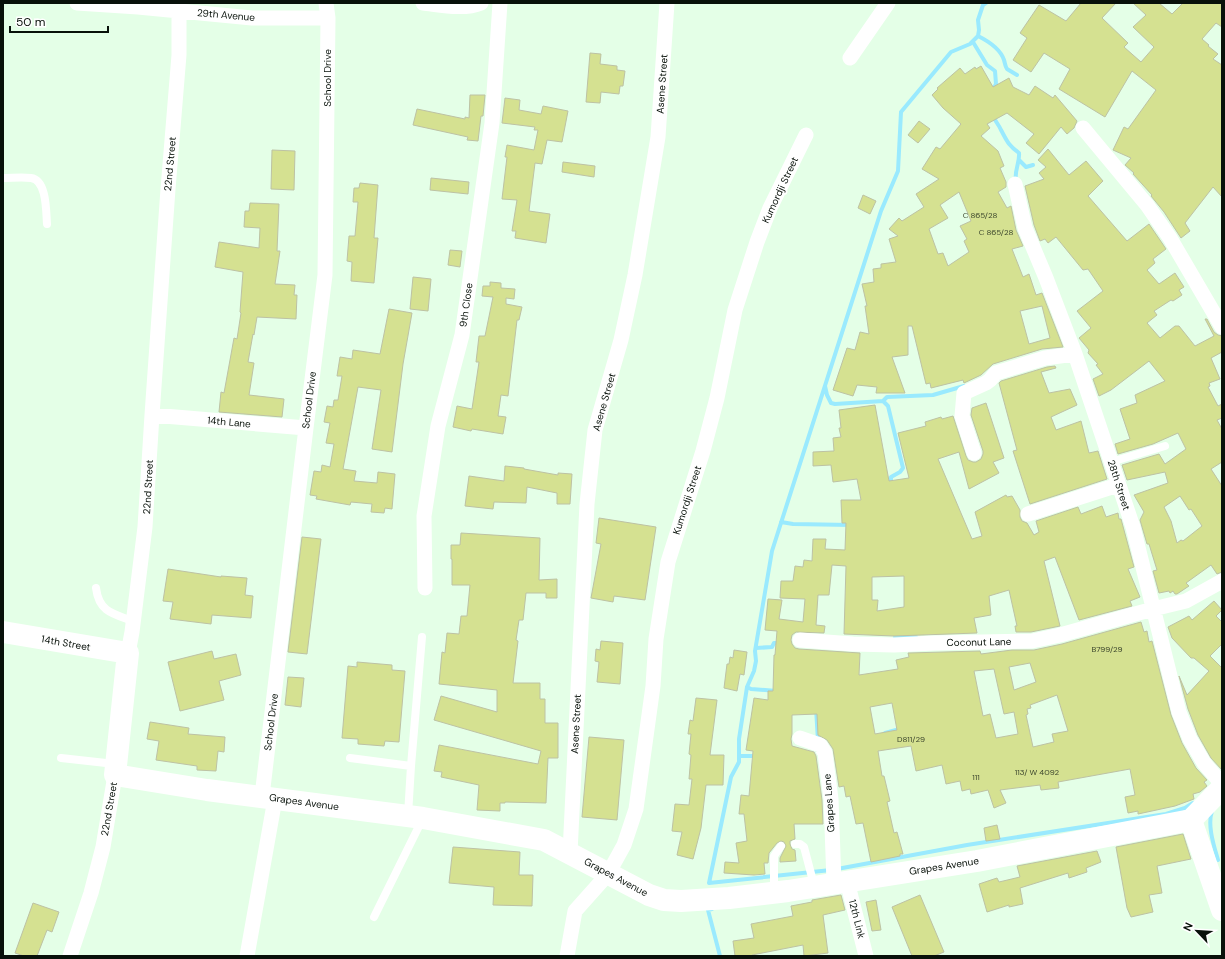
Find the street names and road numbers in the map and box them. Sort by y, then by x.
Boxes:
street label: 29th Avenue [196,6,256,24]
street label: School Drive [321,49,334,107]
street label: Asene Street [653,54,671,114]
street label: 22nd Street [161,136,179,192]
street label: Kumordji Street [759,155,801,225]
street label: 9th Close [456,282,476,328]
street label: School Drive [299,370,319,429]
street label: Asene Street [590,371,619,433]
street label: 14th Lane [207,414,252,430]
street label: 28th Street [1105,458,1133,512]
street label: 22nd Street [140,459,156,515]
street label: Kumordji Street [670,464,704,536]
street label: 14th Street [40,632,92,654]
street label: Coconut Lane [946,635,1012,649]
street label: School Drive [261,692,281,751]
street label: Asene Street [568,694,584,754]
street label: Grapes Lane [820,773,838,833]
street label: 22nd Street [98,781,120,837]
street label: Grapes Avenue [268,791,340,813]
street label: Grapes Avenue [908,854,980,878]
street label: Grapes Avenue [582,855,650,899]
street label: 12th Link [846,898,868,940]

